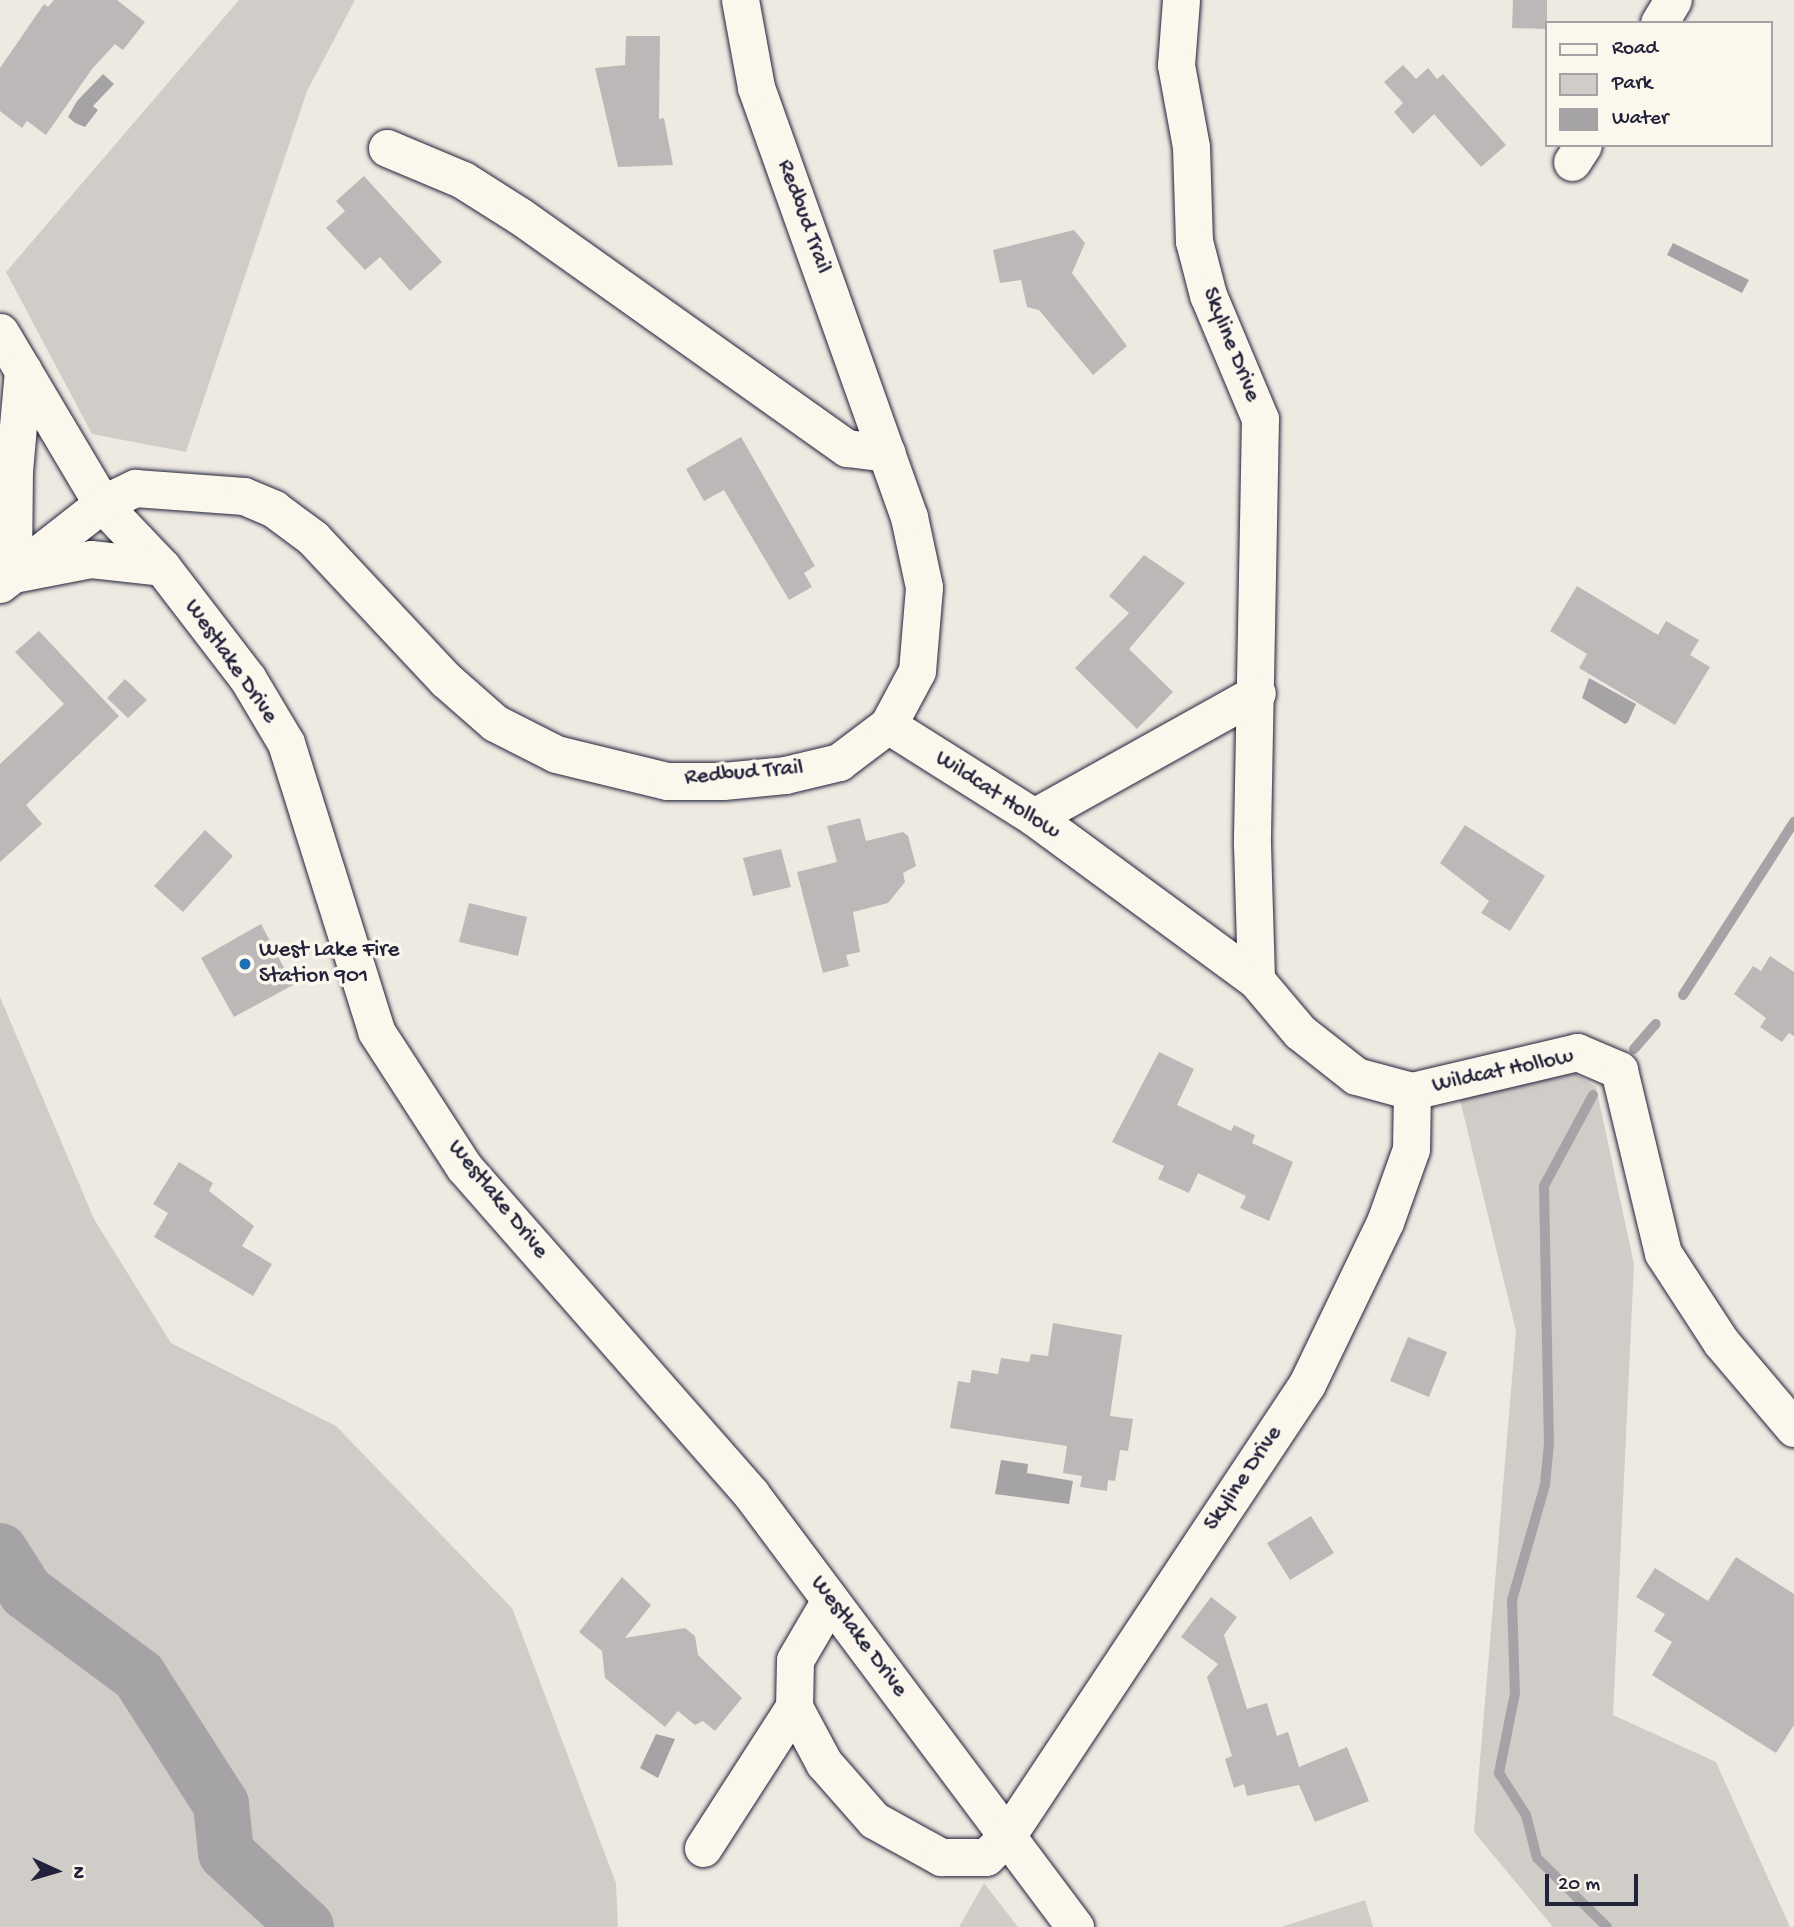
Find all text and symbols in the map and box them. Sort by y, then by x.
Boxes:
legend [1546,21,1773,147]
text: Road [1612,37,1658,62]
text: Park [1612,72,1652,97]
text: Water [1612,107,1668,132]
street label: Redbud Trail [770,156,836,278]
street label: Skyline Drive [1195,284,1265,406]
street label: Westlake Drive [177,595,283,729]
street label: Wildcat Hollow [929,745,1065,847]
street label: Redbud Trail [683,755,805,793]
place label: West Lake Fire Station 901 [259,937,399,991]
marker: West Lake Fire Station 901 [237,956,253,972]
street label: Wildcat Hollow [1430,1044,1576,1100]
street label: Westlake Drive [441,1135,553,1265]
street label: Skyline Drive [1199,1421,1289,1537]
street label: Westlake Drive [803,1571,913,1703]
north arrow [21,1836,91,1906]
scale bar [1549,1860,1642,1904]
text: N [66,1866,89,1879]
text: 20 m [1558,1873,1600,1898]

